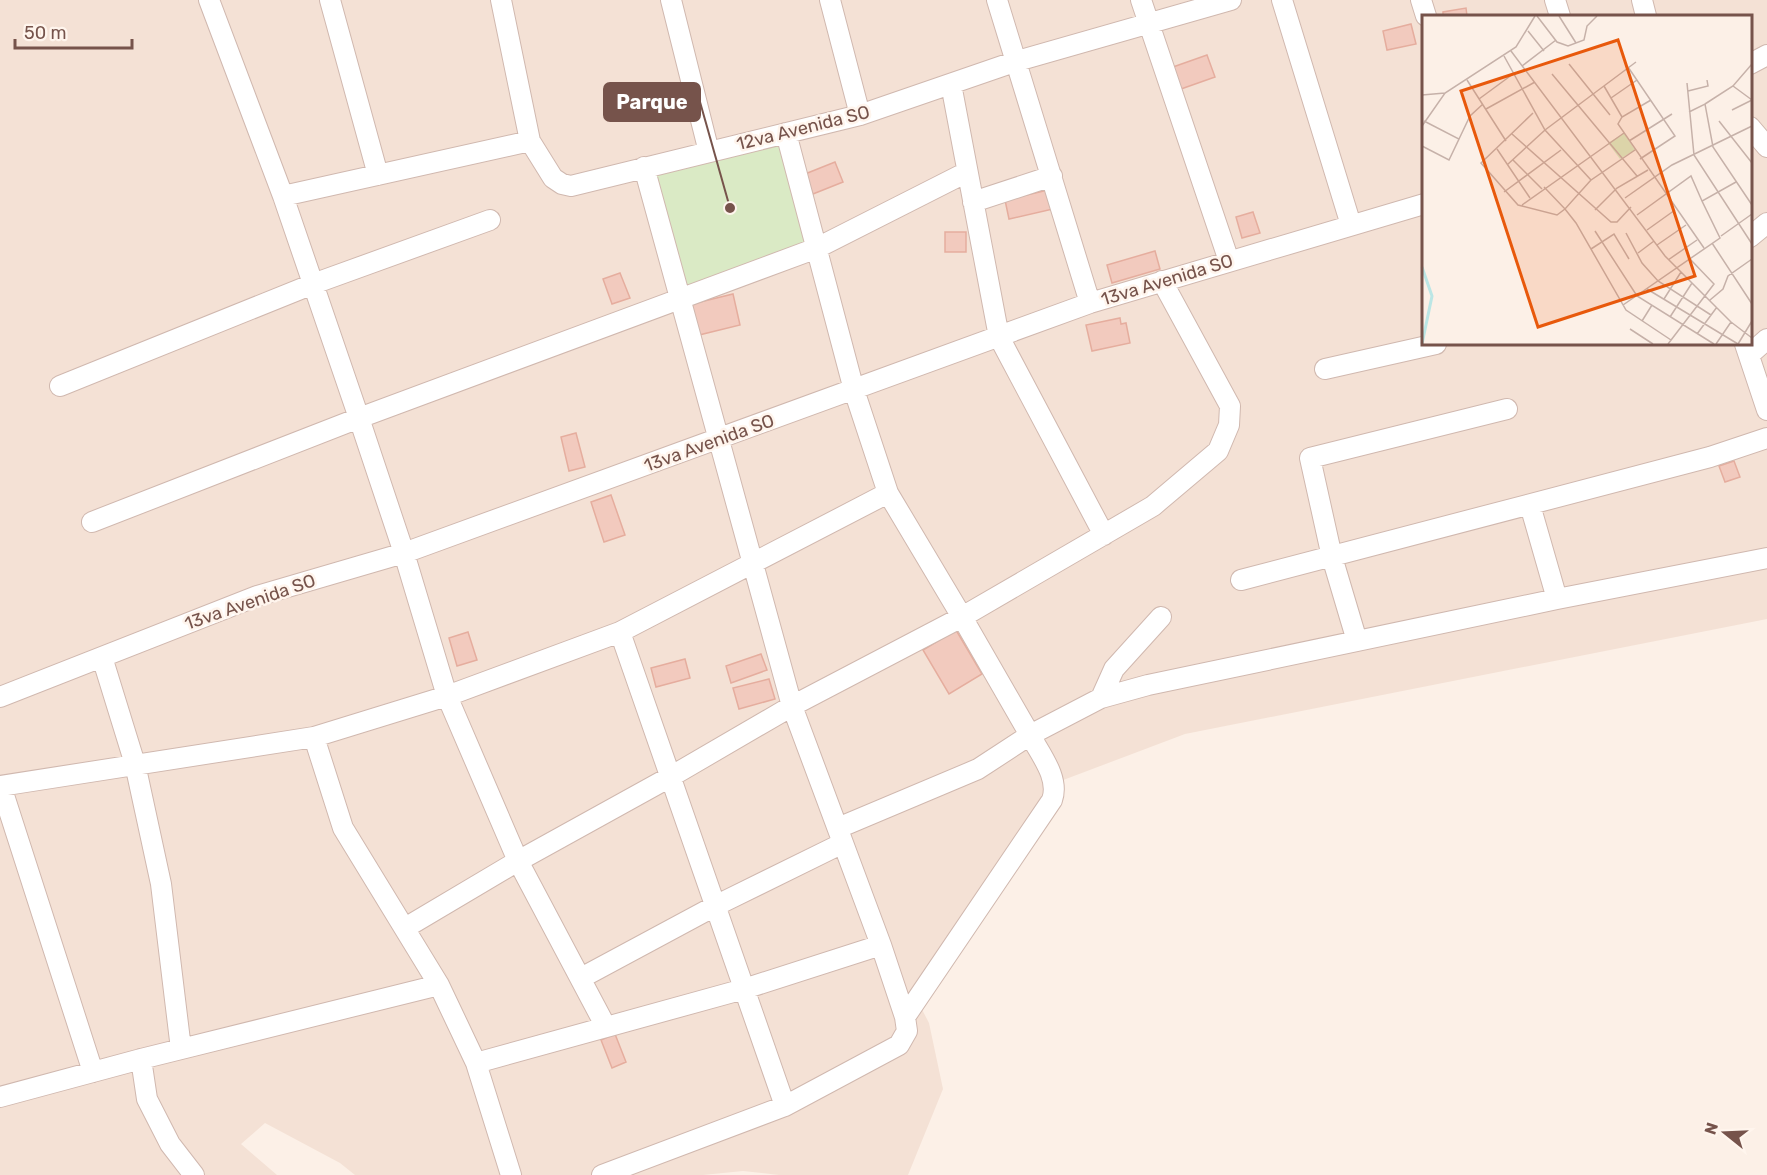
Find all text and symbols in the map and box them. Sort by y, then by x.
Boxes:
scale bar [15,12,132,50]
inset map [1422,15,1752,345]
text: 50 m [24,22,67,44]
callout: Parque [604,83,700,121]
text: Parque [616,90,688,114]
street label: 12va Avenida SO [734,101,872,155]
street label: 13va Avenida SO [1098,249,1236,311]
street label: 13va Avenida SO [641,409,777,477]
street label: 13va Avenida SO [182,569,318,635]
north arrow [1695,1103,1755,1163]
text: N [1700,1120,1722,1137]

